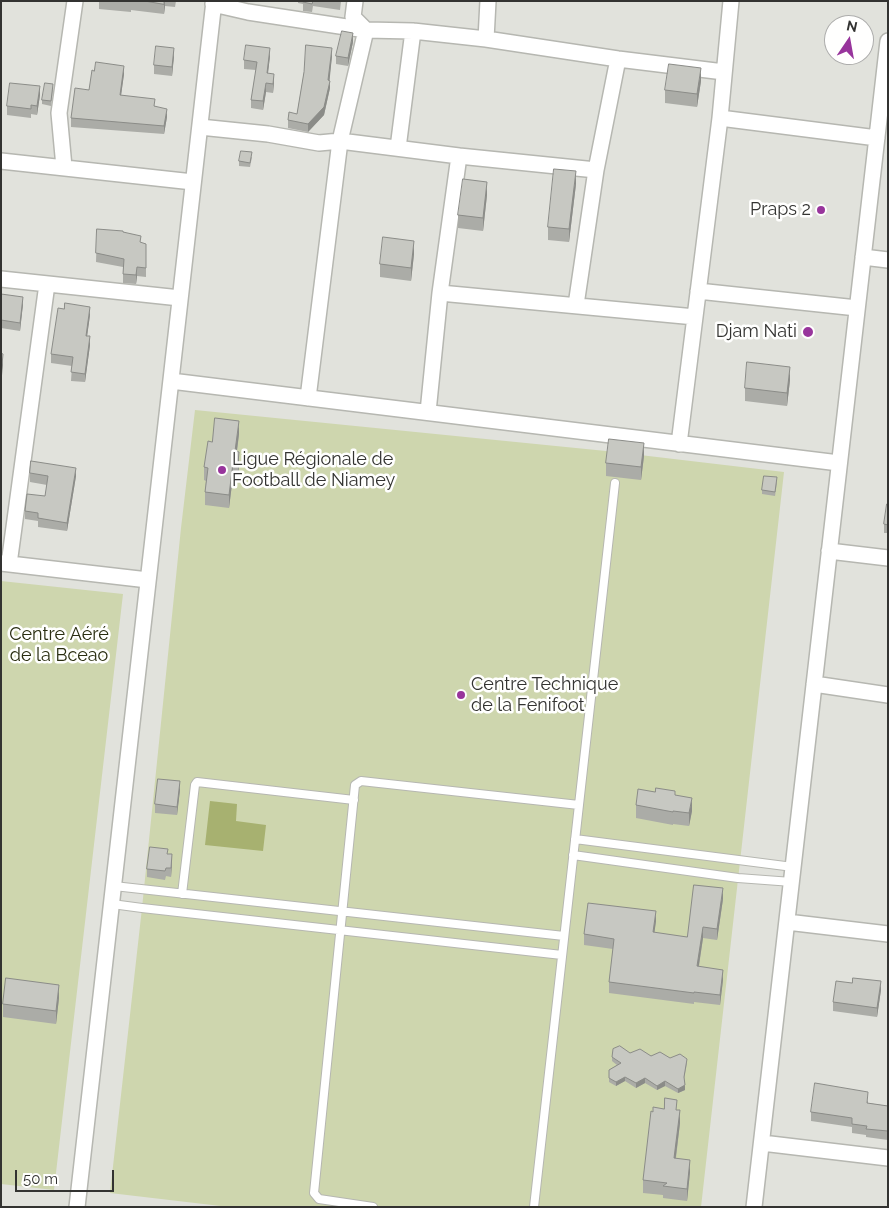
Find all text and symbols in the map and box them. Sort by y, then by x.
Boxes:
north arrow [824,15,874,65]
text: N [845,17,859,35]
place label: Praps 2 [750,199,811,221]
marker: Praps 2 [815,204,827,216]
place label: Djam Nati [716,321,797,343]
marker: Djam Nati [801,325,815,339]
place label: Ligue Régionale de Football de Niamey [232,449,395,492]
marker: Ligue Régionale de Football de Niamey [216,464,228,476]
park label: Centre Aéré de la Bceao [9,624,109,666]
place label: Centre Technique de la Fenifoot [471,674,618,716]
marker: Centre Technique de la Fenifoot [455,689,467,701]
scale bar [18,1160,116,1192]
text: 50 m [23,1170,58,1188]

